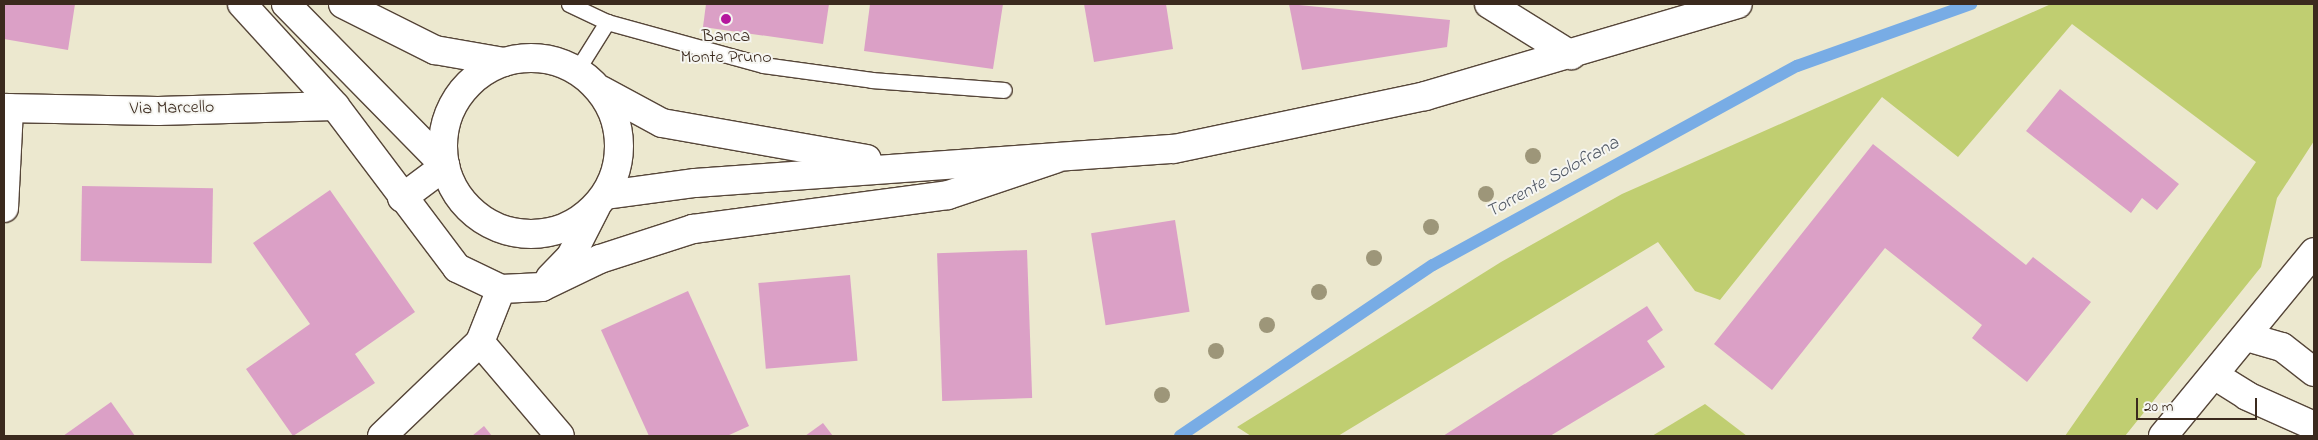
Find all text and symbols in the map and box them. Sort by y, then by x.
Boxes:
marker: Banca Monte Pruno [720,13,732,25]
place label: Banca Monte Pruno [680,27,772,70]
street label: Via Marcello [130,97,214,121]
water label: Torrente Solofrana [1483,132,1623,224]
scale bar [2138,388,2259,420]
text: 20 m [2144,396,2173,418]

